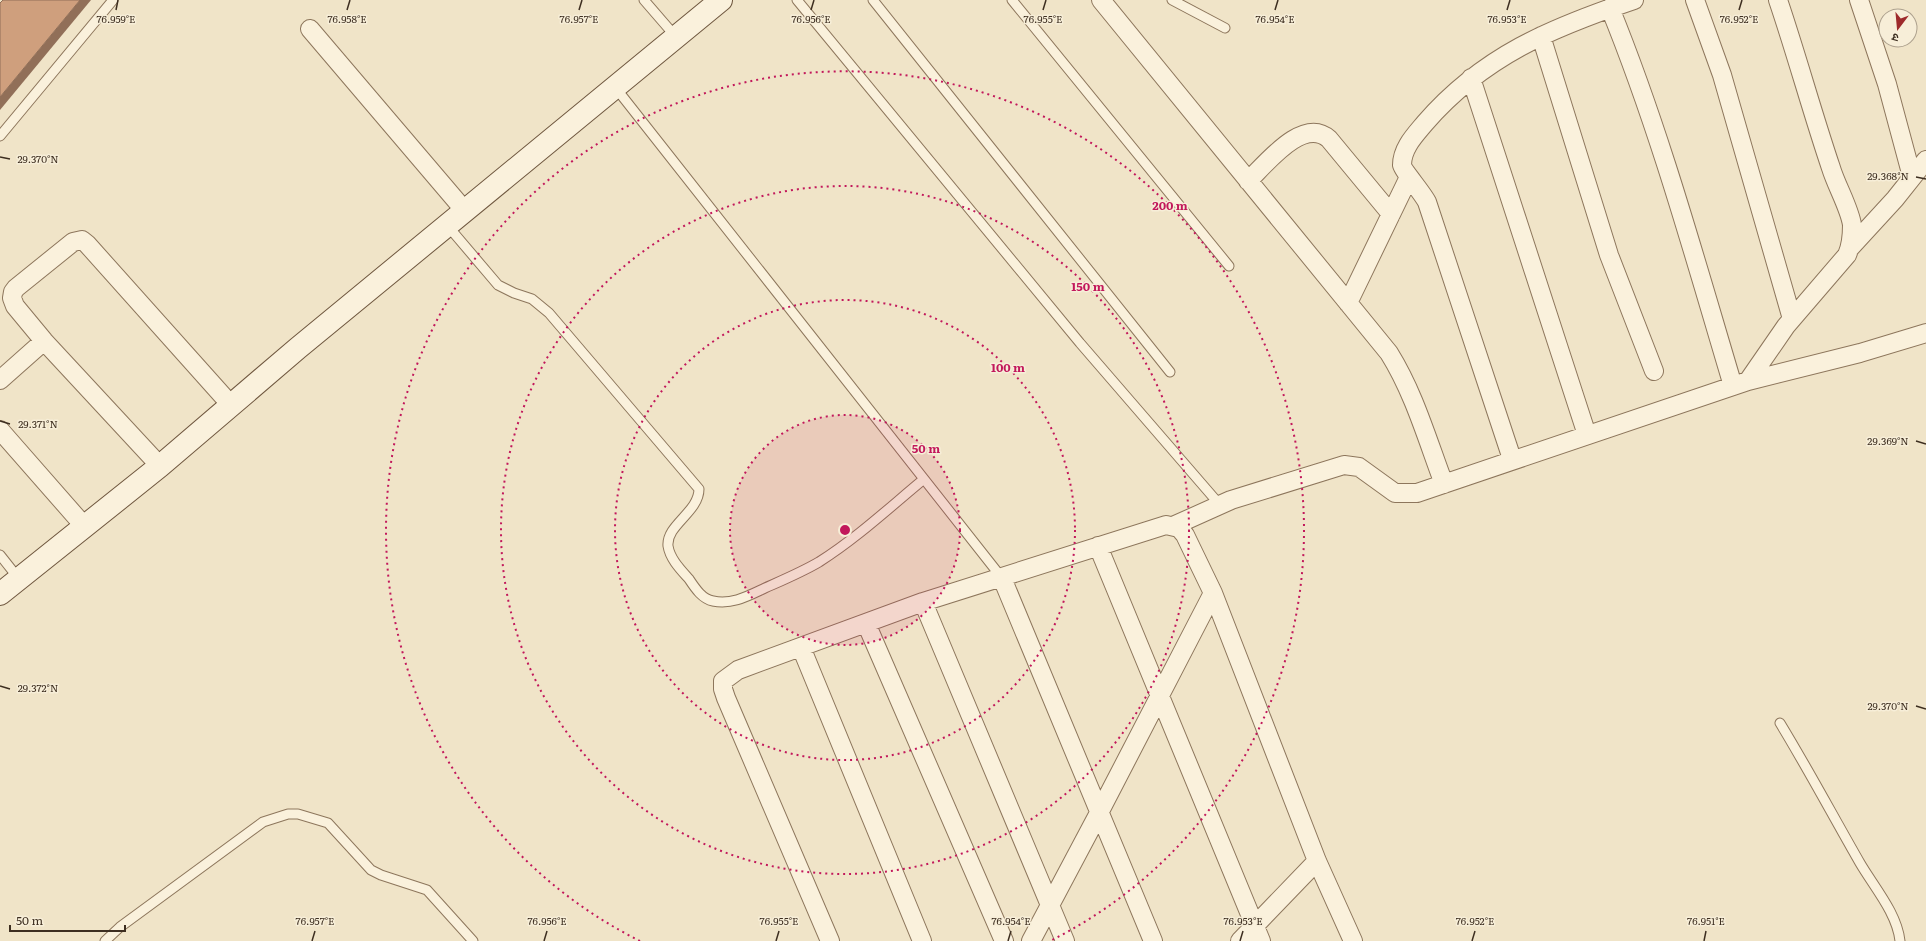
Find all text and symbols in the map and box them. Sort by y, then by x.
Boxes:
north arrow [1878,8,1918,48]
text: 76.959°E [97,11,135,26]
text: 76.958°E [327,11,367,26]
text: 76.957°E [560,11,598,26]
text: 76.956°E [791,11,831,26]
text: 76.955°E [1024,11,1062,26]
text: 76.954°E [1255,11,1295,26]
text: 76.953°E [1487,11,1527,26]
text: 76.952°E [1720,11,1758,26]
text: उ [1889,30,1900,47]
text: 29.370°N [17,151,59,166]
text: 29.368°N [1867,168,1909,183]
text: 200 m [1152,196,1188,214]
text: 150 m [1071,277,1105,295]
text: 100 m [991,358,1025,376]
text: 29.371°N [18,416,58,431]
text: 29.369°N [1867,433,1909,448]
text: 50 m [912,439,940,457]
centre of rings [838,523,852,537]
text: 29.372°N [18,680,58,695]
text: 29.370°N [1867,698,1909,713]
scale bar [10,907,125,933]
text: 50 m [16,911,43,929]
text: 76.957°E [296,913,334,928]
text: 76.956°E [527,913,567,928]
text: 76.955°E [760,913,798,928]
text: 76.954°E [991,913,1031,928]
text: 76.953°E [1223,913,1263,928]
text: 76.952°E [1456,913,1494,928]
text: 76.951°E [1687,913,1725,928]

